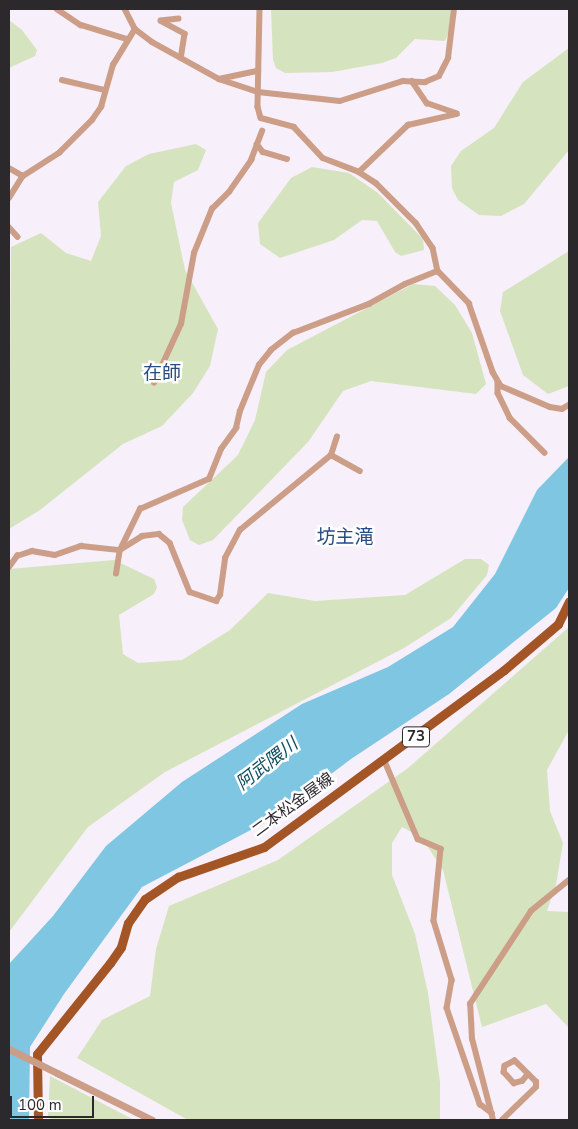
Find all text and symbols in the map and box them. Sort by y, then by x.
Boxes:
district label: 在師 [143,363,181,385]
district label: 坊主滝 [317,527,373,549]
road number: 73 [401,724,431,750]
water label: 阿武隈川 [232,733,302,795]
street label: 二本松金屋線 [249,769,337,841]
scale bar [12,1086,96,1118]
text: 100 m [18,1095,62,1115]

